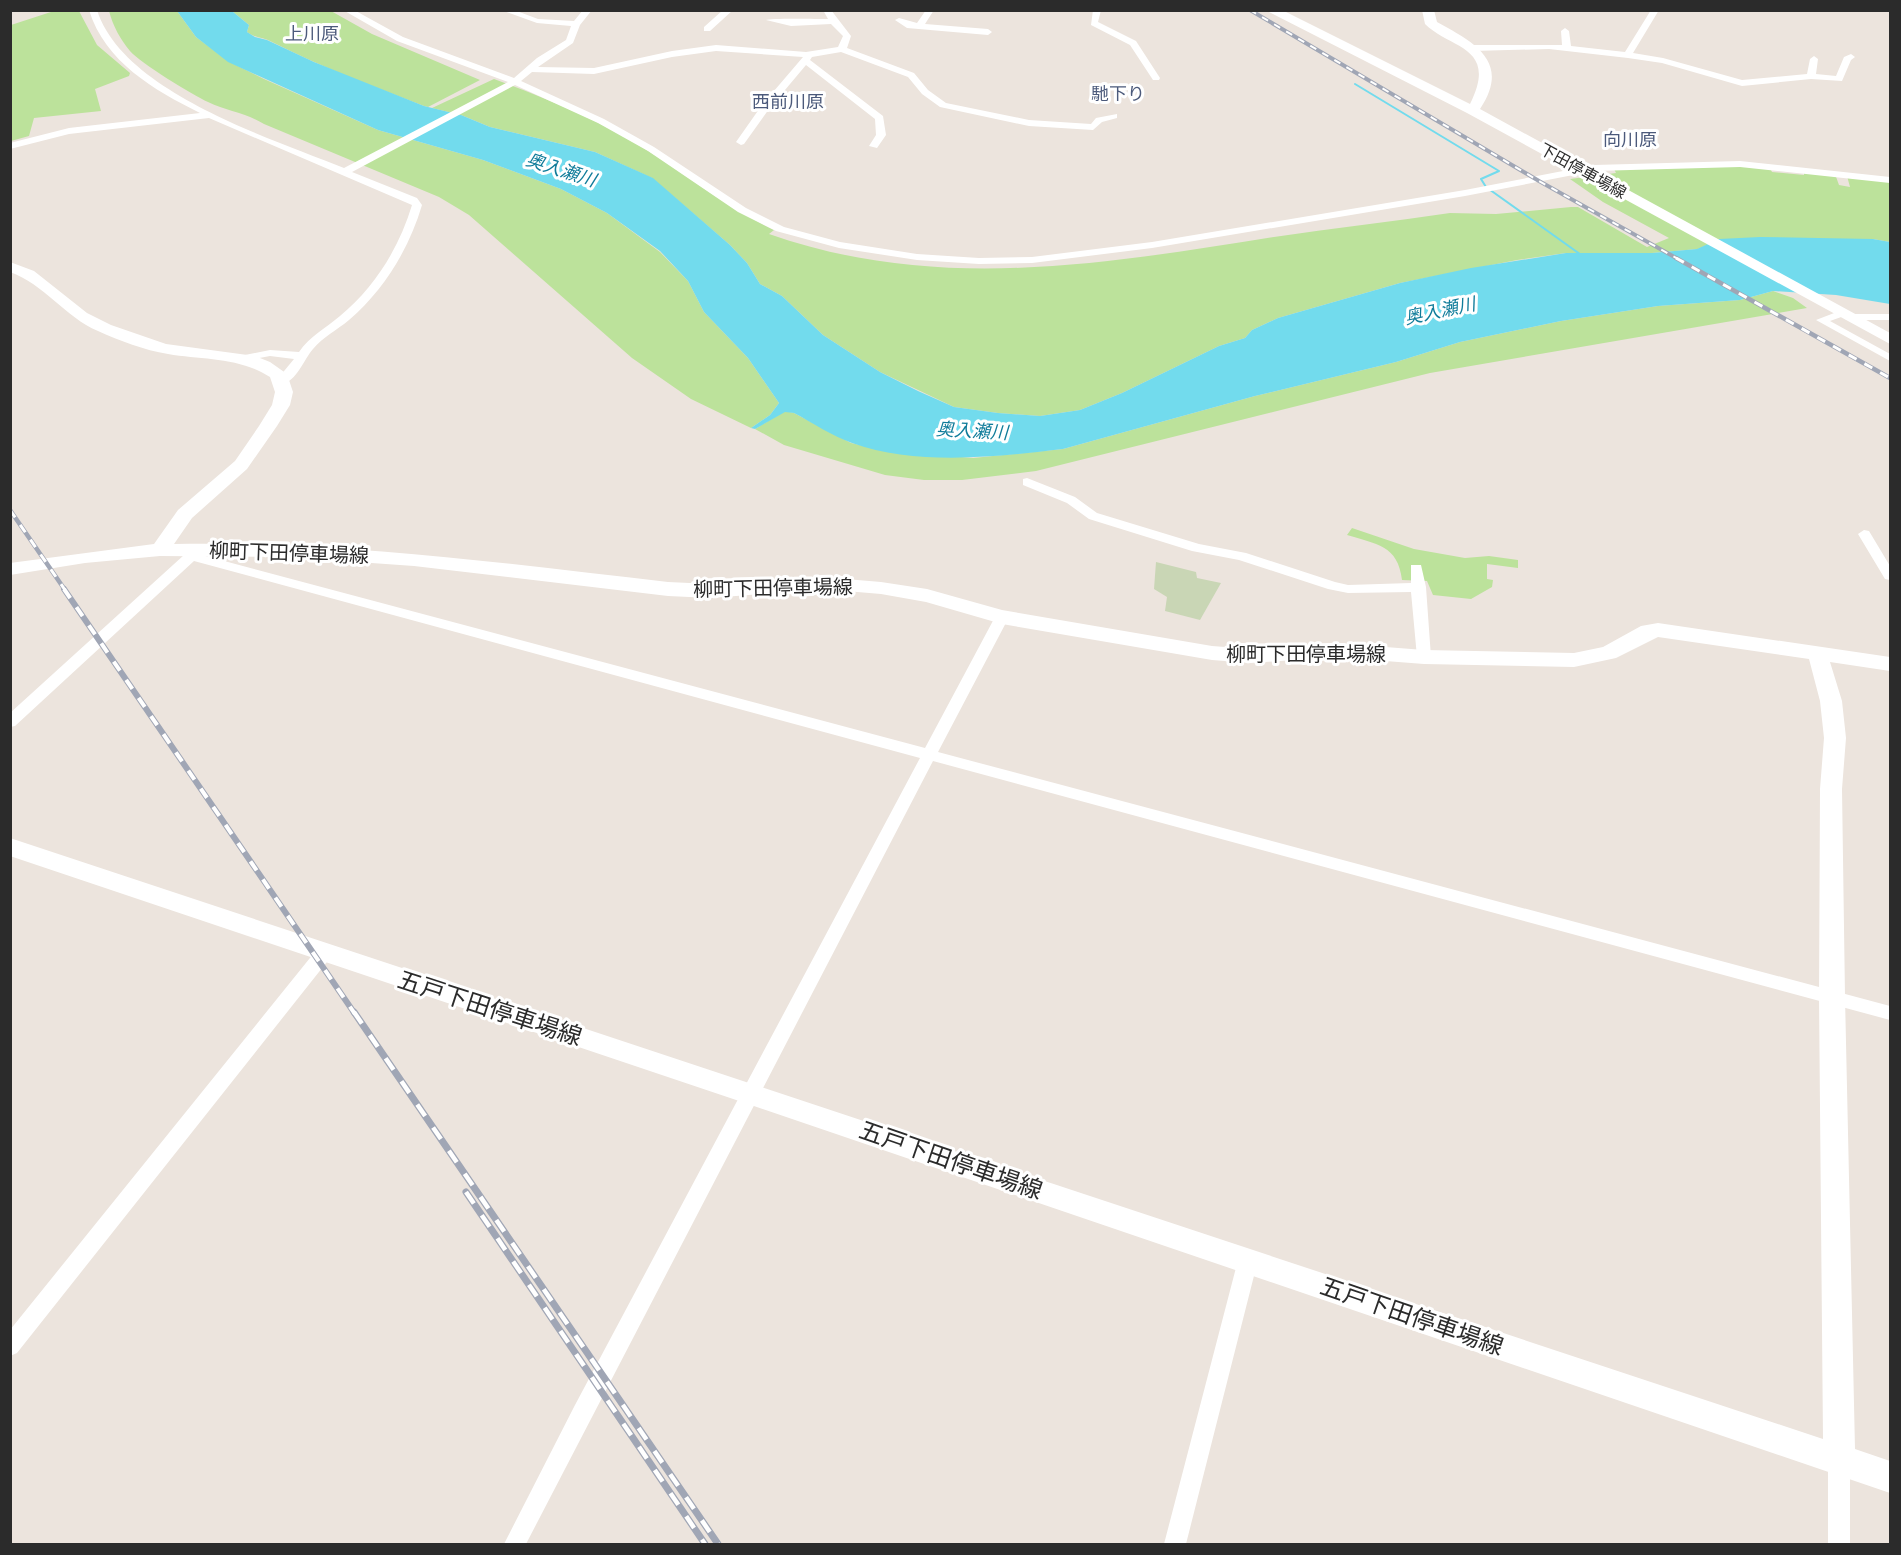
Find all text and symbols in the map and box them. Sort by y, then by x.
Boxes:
district label: 上川原 [285,24,339,44]
district label: 馳下り [1091,84,1145,104]
district label: 西前川原 [752,92,824,112]
district label: 向川原 [1603,130,1657,150]
street label: 下田停車場線 [1537,140,1629,202]
water label: 奥入瀬川 [524,149,600,191]
water label: 奥入瀬川 [1403,293,1479,328]
water label: 奥入瀬川 [936,419,1010,443]
street label: 柳町下田停車場線 [209,539,369,567]
street label: 柳町下田停車場線 [693,576,853,600]
street label: 柳町下田停車場線 [1226,643,1386,665]
street label: 五戸下田停車場線 [395,965,585,1051]
street label: 五戸下田停車場線 [856,1116,1046,1204]
street label: 五戸下田停車場線 [1317,1272,1507,1360]

